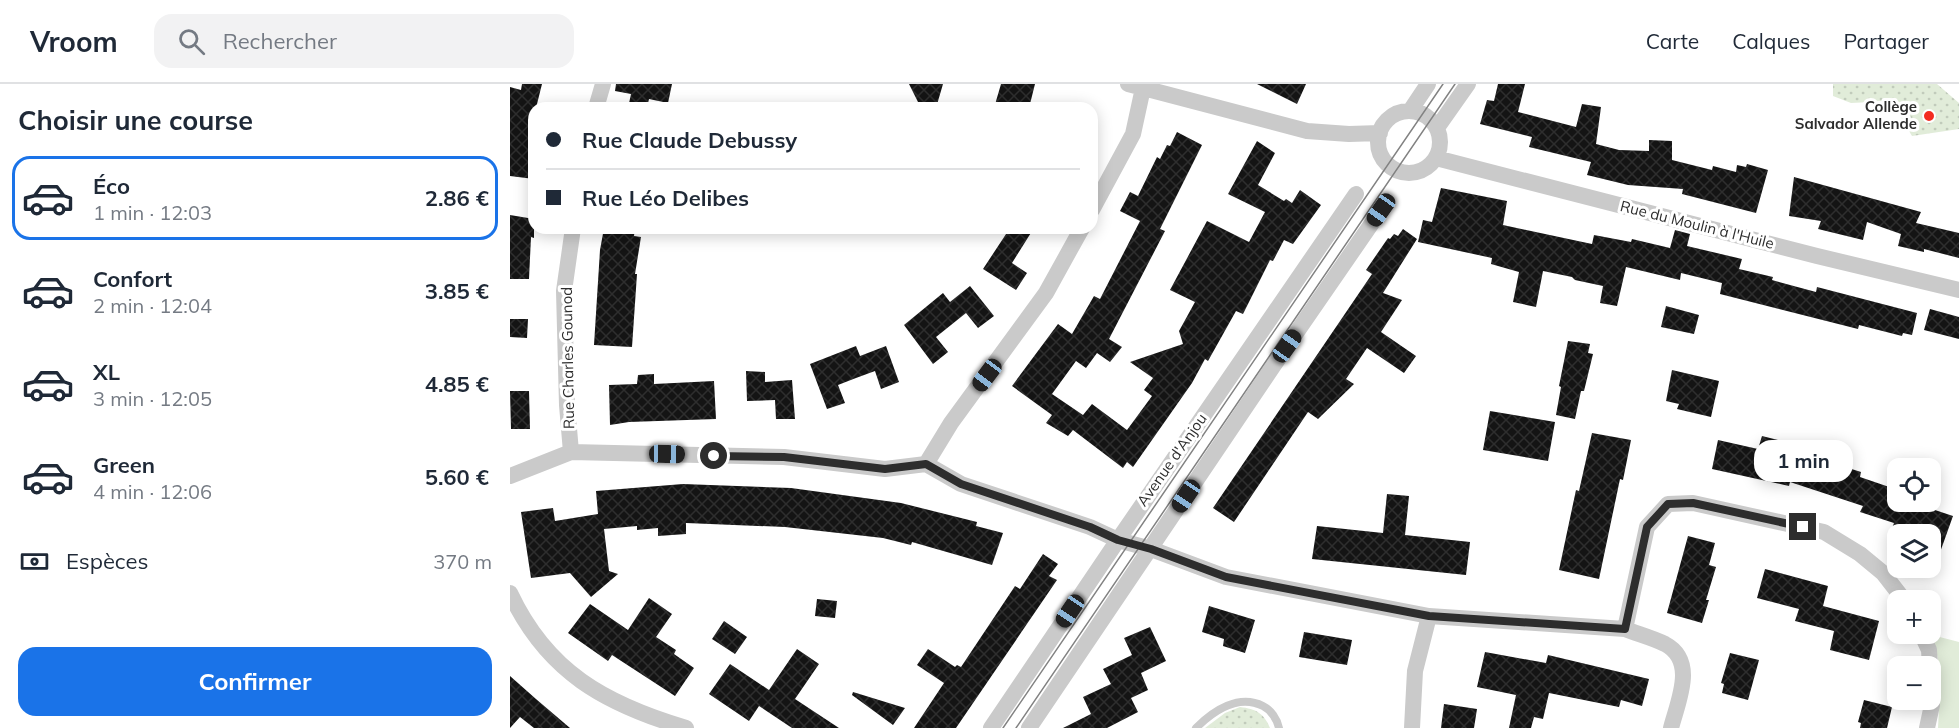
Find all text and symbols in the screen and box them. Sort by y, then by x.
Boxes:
search box [154,14,574,68]
text: Vroom [30,24,118,59]
icon: search [175,25,208,58]
text: Rechercher [223,27,337,55]
text: Carte [1646,28,1699,54]
text: Calques [1732,28,1810,54]
text: Partager [1843,28,1929,54]
place label: Collège Salvador Allende [1795,97,1917,133]
text: Choisir une course [18,103,253,137]
marker: Collège Salvador Allende [1922,109,1936,123]
text: Rue Claude Debussy [582,126,797,154]
icon: car [21,171,75,225]
text: Éco [93,172,130,200]
text: 2.86 € [425,184,489,212]
text: Rue Léo Delibes [582,184,749,212]
car [1363,190,1399,230]
street label: Rue du Moulin à l'Huile [1618,196,1776,253]
text: 1 min · 12:03 [93,200,212,225]
icon: car [21,264,75,318]
text: Confort [93,265,172,293]
text: 3.85 € [425,277,489,305]
street label: Rue Charles Gounod [557,287,578,429]
text: 2 min · 12:04 [93,293,212,318]
car [1269,326,1305,366]
car [969,355,1005,395]
icon: car [21,357,75,411]
text: XL [93,358,120,386]
text: 4.85 € [425,370,489,398]
text: 3 min · 12:05 [93,386,212,411]
street label: Avenue d'Anjou [1133,410,1211,510]
callout: 1 min [1754,440,1852,482]
route start [700,442,727,469]
car [649,445,685,463]
text: 1 min [1777,448,1830,473]
icon: car [21,450,75,504]
text: Green [93,451,155,479]
map controls [1887,458,1941,710]
button: locate [1887,458,1941,512]
text: 5.60 € [425,463,489,491]
car [1168,476,1204,516]
text: 4 min · 12:06 [93,479,212,504]
route end [1789,513,1816,540]
button: layers [1887,524,1941,578]
icon: cash [18,545,51,578]
text: Espèces [66,547,148,575]
text: 370 m [433,549,492,574]
button: + [1887,590,1941,644]
car [1052,591,1088,631]
button: Confirmer [18,647,492,716]
button: − [1887,656,1941,710]

